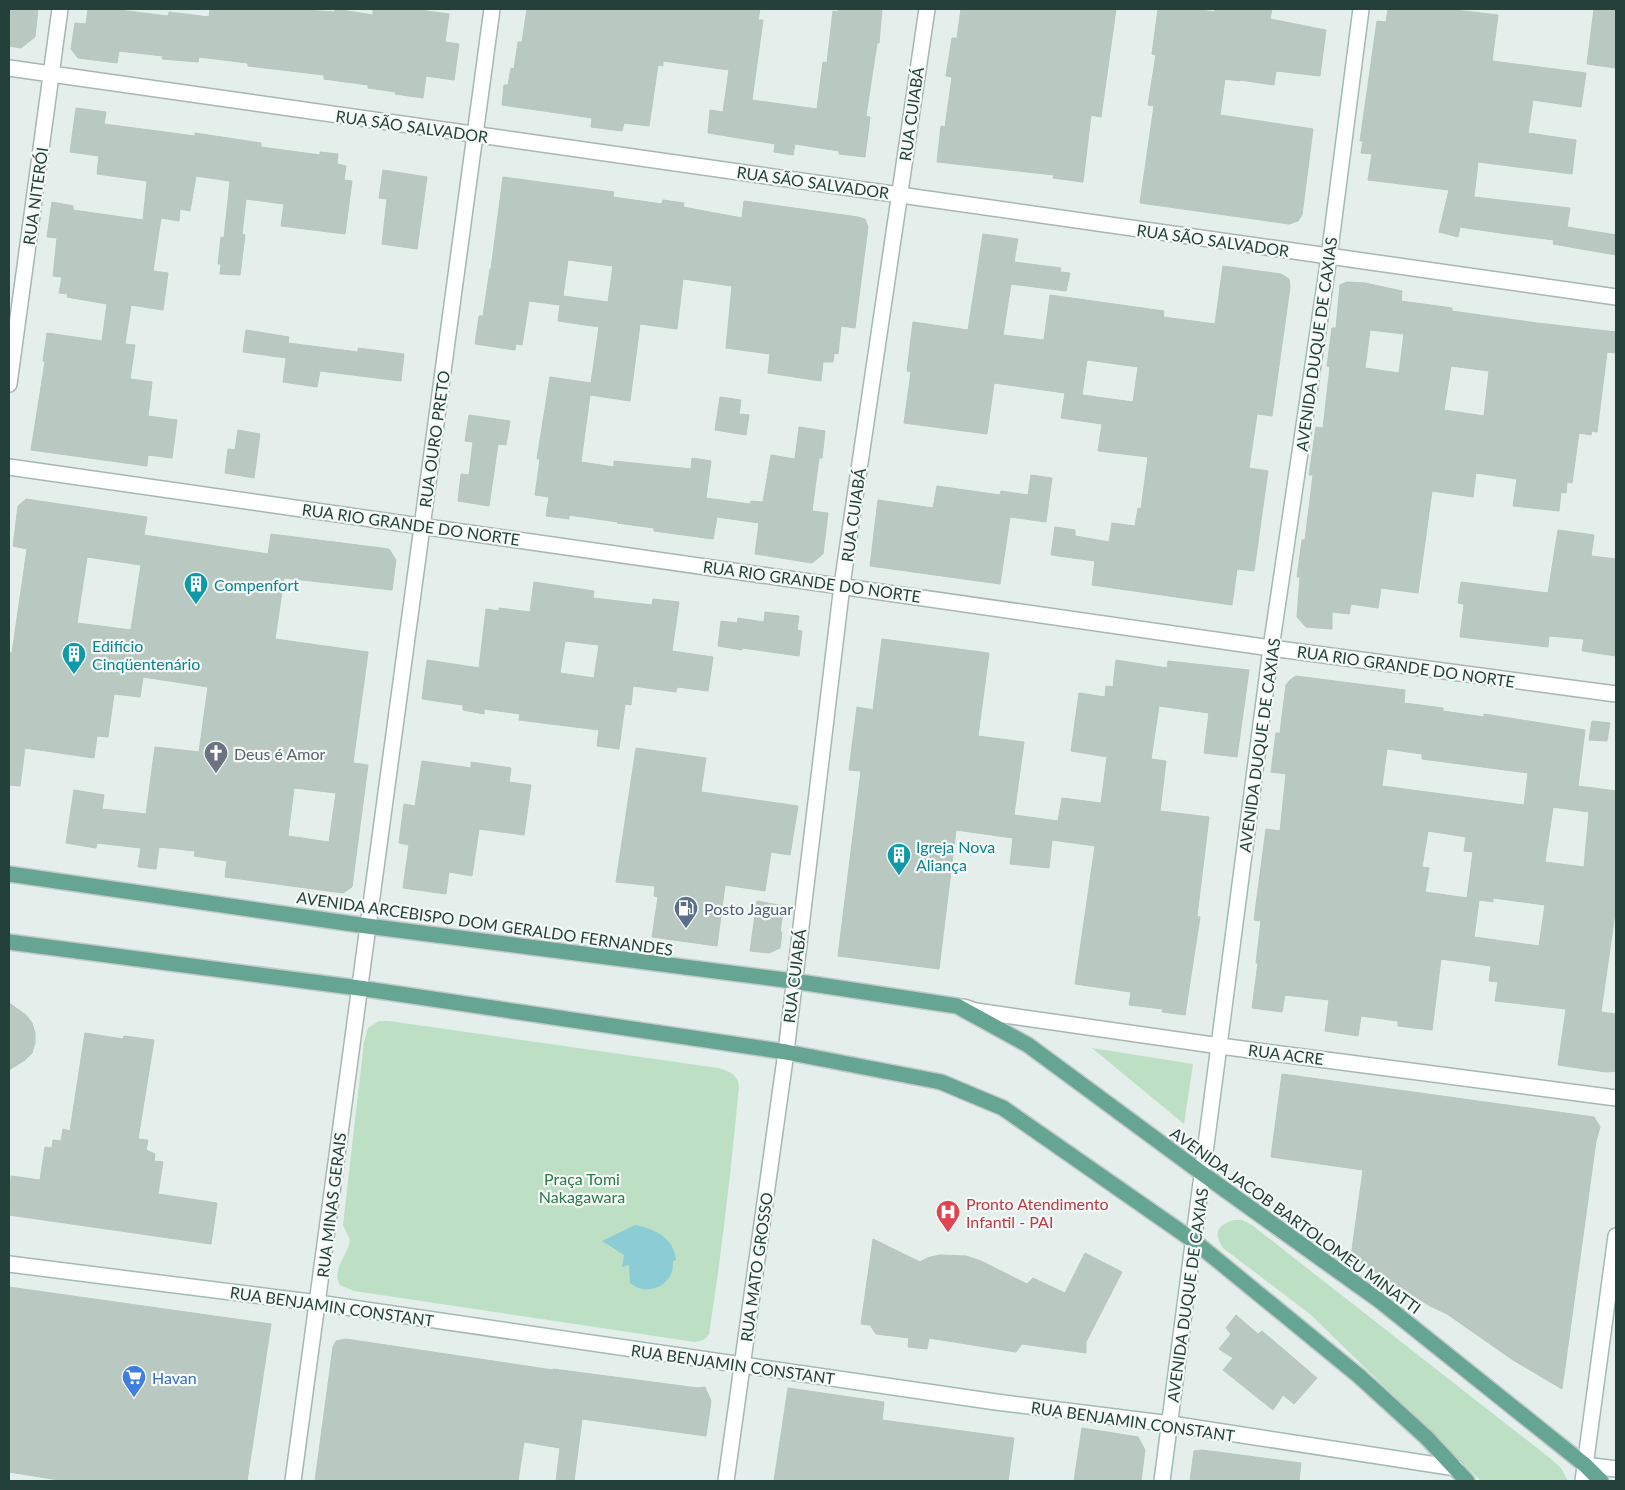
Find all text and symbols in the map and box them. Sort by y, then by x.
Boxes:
street label: RUA CUIABÁ [895,66,927,162]
street label: RUA SÃO SALVADOR [335,106,489,146]
street label: RUA NITERÓI [19,146,51,246]
street label: RUA SÃO SALVADOR [736,162,890,202]
street label: RUA SÃO SALVADOR [1136,220,1290,260]
street label: AVENIDA DUQUE DE CAXIAS [1292,236,1340,452]
street label: RUA OURO PRETO [415,369,453,509]
street label: RUA CUIABÁ [837,467,869,563]
street label: RUA RIO GRANDE DO NORTE [301,499,521,549]
street label: RUA RIO GRANDE DO NORTE [702,556,922,606]
building icon: Compenfort [183,571,209,605]
place label: Compenfort [214,575,299,594]
place label: Edifício Cinqüentenário [92,636,200,673]
street label: AVENIDA DUQUE DE CAXIAS [1235,637,1283,853]
building icon: Edifício Cinqüentenário [61,641,87,675]
street label: RUA RIO GRANDE DO NORTE [1296,641,1516,691]
church icon: Deus é Amor [203,740,229,774]
place label: Deus é Amor [234,744,325,763]
place label: Igreja Nova Aliança [916,837,995,874]
building icon: Igreja Nova Aliança [886,842,912,876]
street label: AVENIDA ARCEBISPO DOM GERALDO FERNANDES [296,887,674,959]
fuel station icon: Posto Jaguar [673,895,699,929]
place label: Posto Jaguar [704,899,793,918]
street label: RUA CUIABÁ [779,928,809,1024]
street label: RUA ACRE [1247,1040,1325,1068]
street label: AVENIDA JACOB BARTOLOMEU MINATTI [1167,1123,1425,1317]
street label: RUA MINAS GERAIS [313,1131,349,1279]
park label: Praça Tomi Nakagawara [539,1169,625,1206]
street label: AVENIDA DUQUE DE CAXIAS [1163,1187,1211,1403]
street label: RUA MATO GROSSO [736,1191,776,1343]
place label: Pronto Atendimento Infantil - PAI [966,1194,1109,1231]
hospital icon: Pronto Atendimento Infantil - PAI [935,1199,961,1233]
street label: RUA BENJAMIN CONSTANT [229,1282,436,1330]
street label: RUA BENJAMIN CONSTANT [630,1340,837,1388]
supermarket icon: Havan [121,1364,147,1398]
place label: Havan [152,1368,197,1387]
street label: RUA BENJAMIN CONSTANT [1030,1397,1237,1445]

